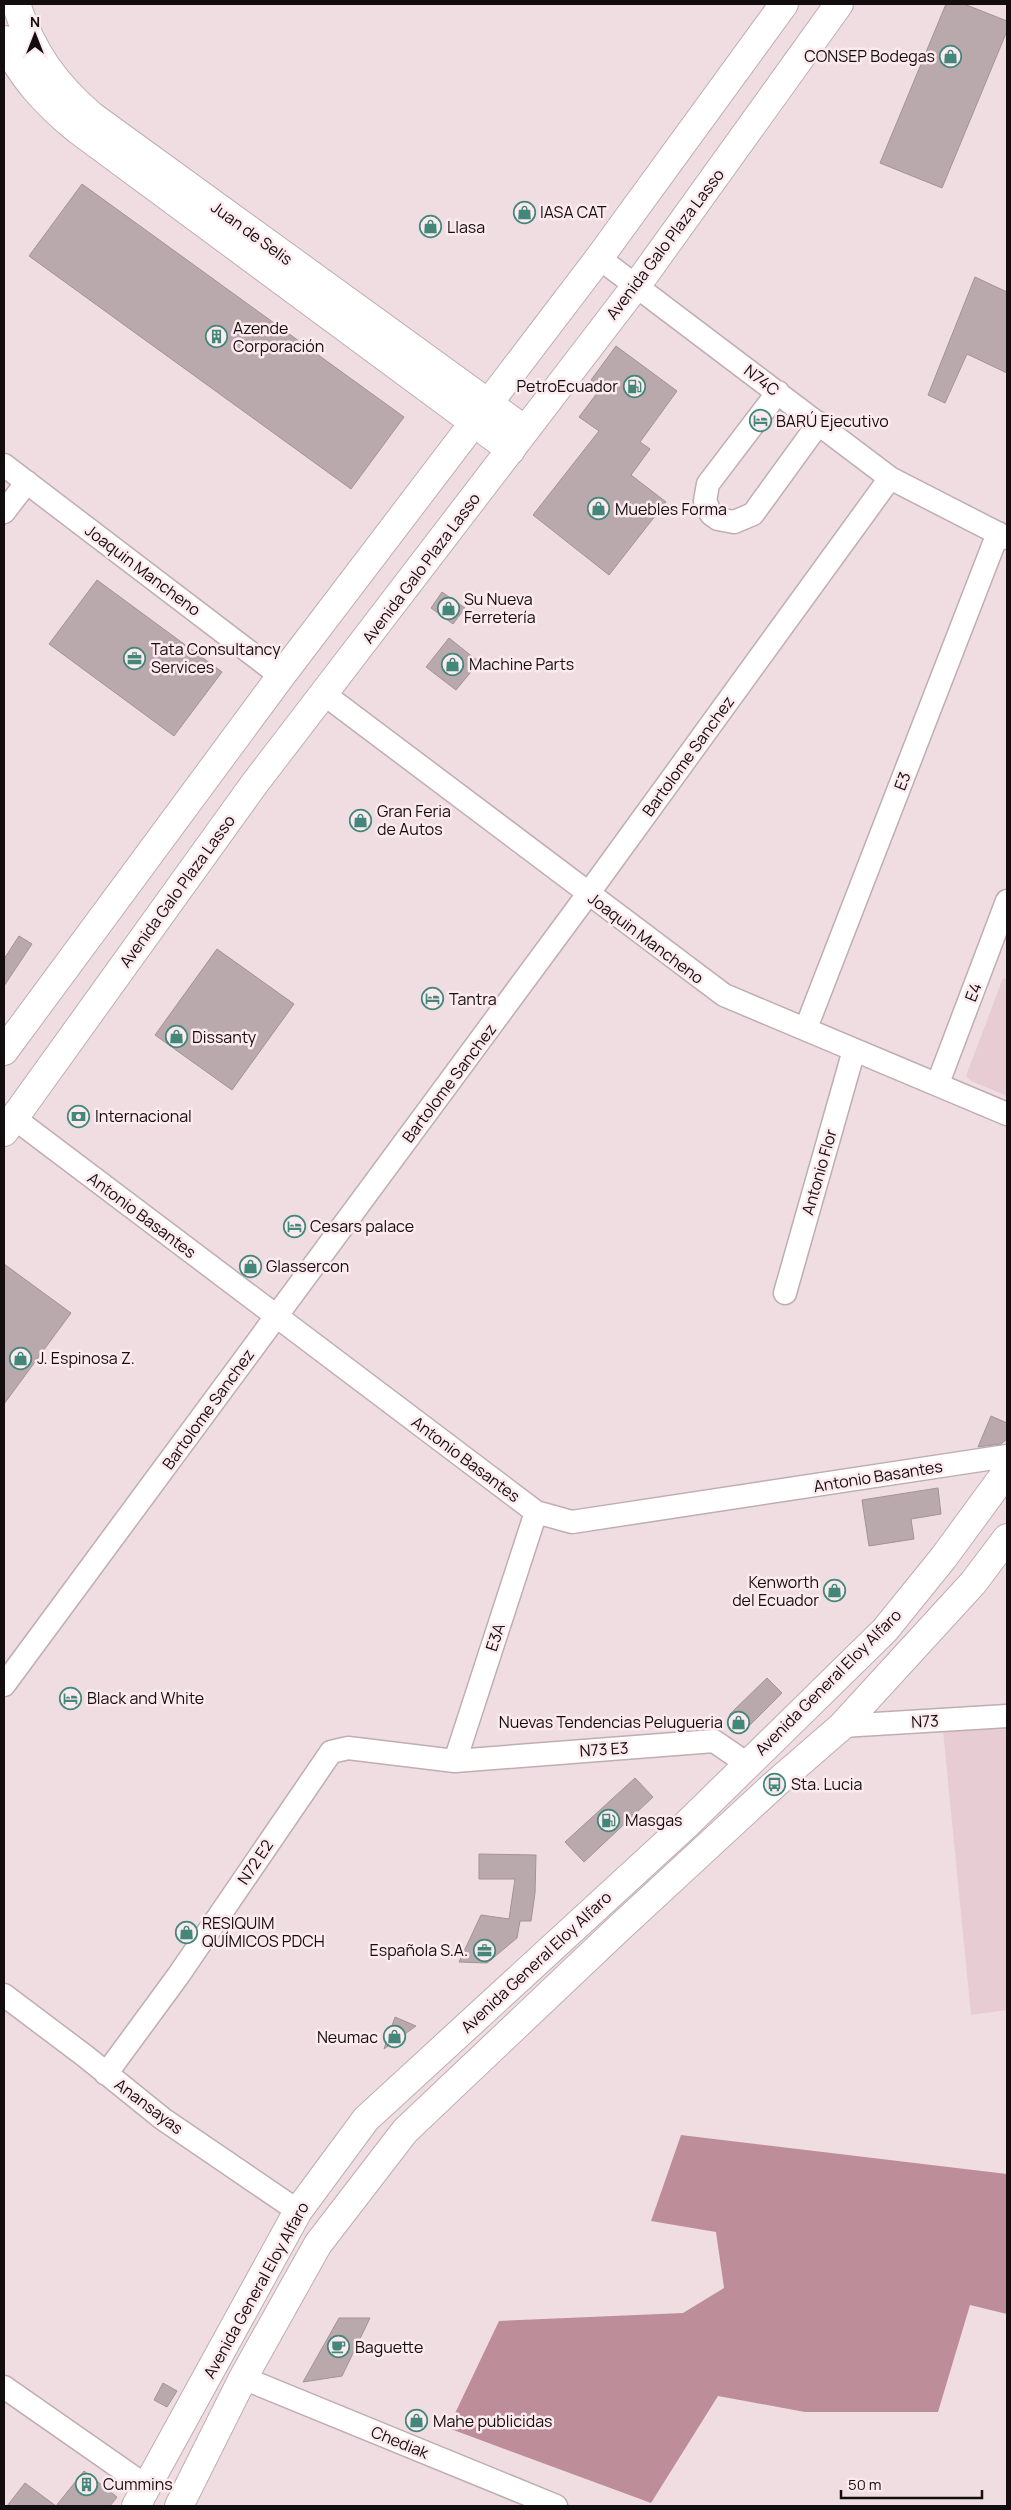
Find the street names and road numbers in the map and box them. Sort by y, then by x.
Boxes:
street label: Avenida Galo Plaza Lasso [601,164,729,324]
street label: Juan de Selis [207,196,297,270]
street label: N74C [740,359,784,401]
street label: Avenida Galo Plaza Lasso [357,488,485,648]
street label: Joaquin Mancheno [81,519,205,621]
street label: Bartolome Sanchez [637,691,739,821]
street label: E3 [889,769,915,793]
street label: Avenida Galo Plaza Lasso [114,810,240,972]
street label: Joaquin Mancheno [584,887,708,989]
street label: E4 [959,979,987,1005]
street label: Bartolome Sanchez [397,1019,501,1147]
street label: Antonio Flor [796,1126,842,1217]
street label: Antonio Basantes [83,1167,201,1263]
street label: Bartolome Sanchez [157,1344,259,1474]
street label: Antonio Basantes [407,1411,525,1507]
street label: Antonio Basantes [812,1455,944,1497]
street label: Avenida General Eloy Alfaro [750,1604,906,1760]
street label: E3A [480,1620,510,1654]
street label: N73 [911,1709,939,1733]
street label: N73 E3 [579,1736,629,1762]
street label: N72 E2 [232,1835,278,1889]
street label: Avenida General Eloy Alfaro [456,1886,616,2038]
street label: Anansayas [110,2073,188,2139]
street label: Avenida General Eloy Alfaro [198,2198,314,2382]
street label: Chediak [368,2420,433,2464]

